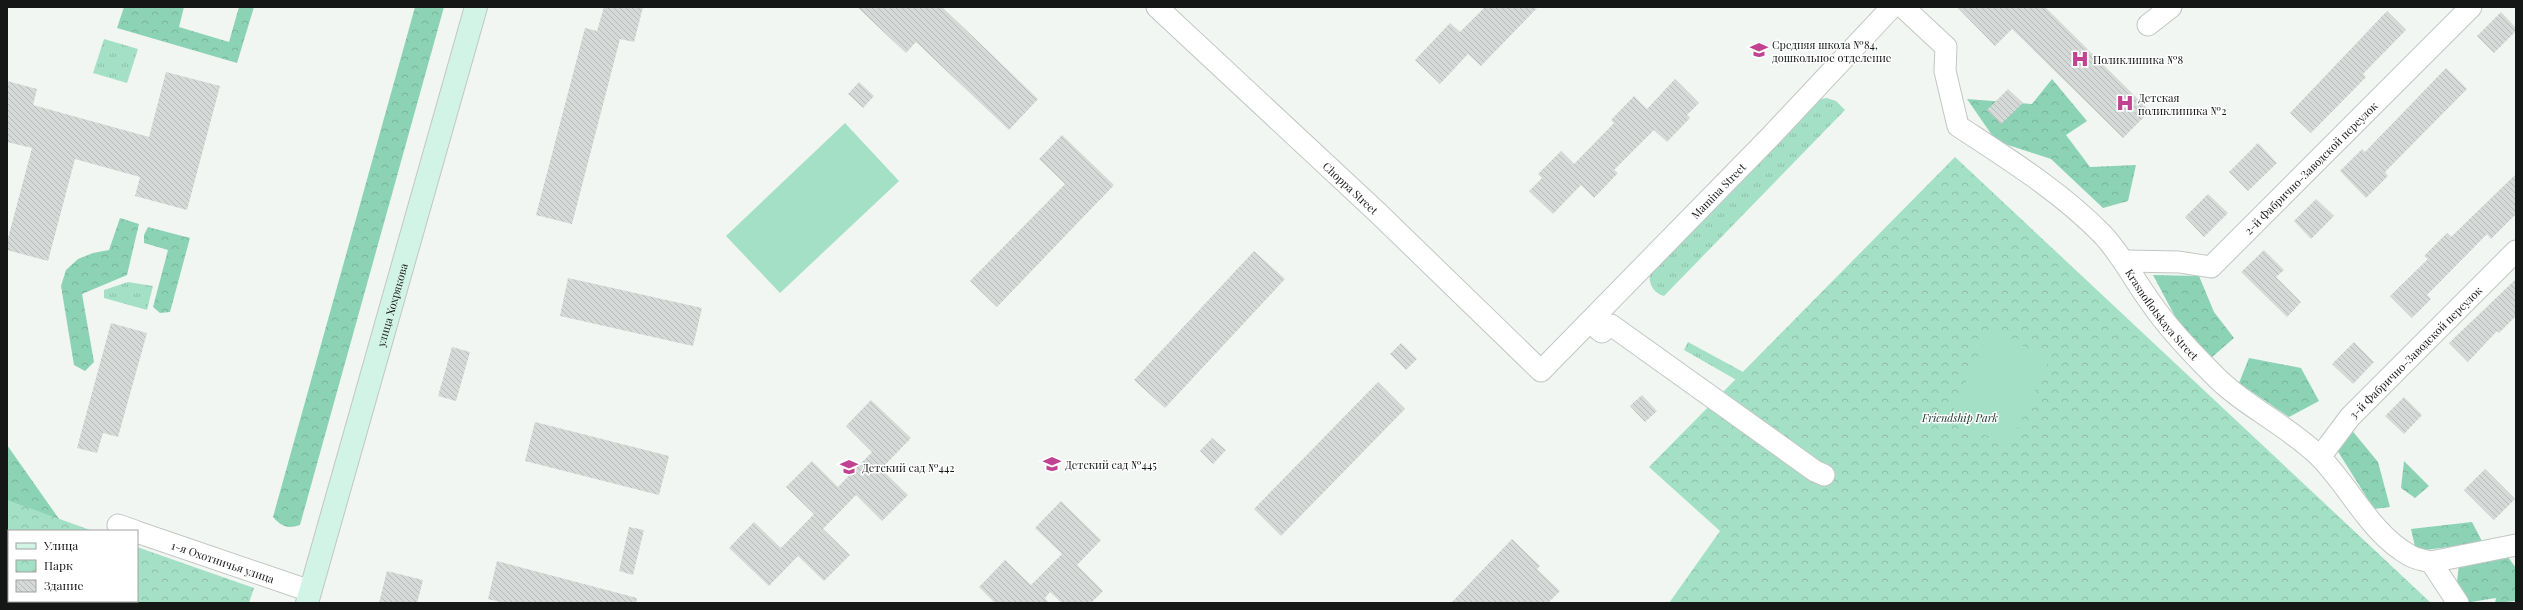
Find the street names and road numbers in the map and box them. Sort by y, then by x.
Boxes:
street label: 2-й Фабрично-Заводской переулок [2241,97,2381,237]
street label: Choppa Street [1320,158,1382,217]
street label: Mamina Street [1687,159,1749,221]
street label: улица Хохрякова [372,261,411,349]
street label: Krasnoflotskaya Street [2123,266,2202,363]
street label: 3-й Фабрично-Заводской переулок [2345,282,2485,422]
street label: 1-я Охотничья улица [170,537,277,586]

